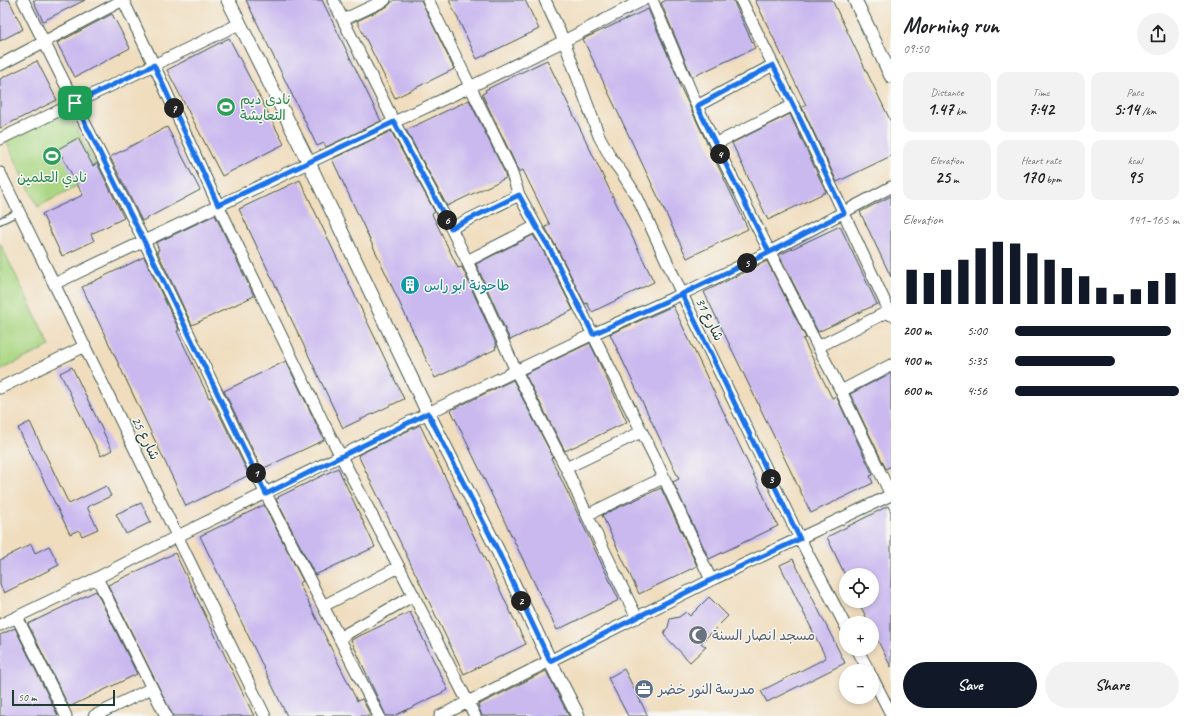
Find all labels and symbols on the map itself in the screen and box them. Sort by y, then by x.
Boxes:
pin [58,86,92,120]
place label: نادى ديم التعايشة [240,91,291,124]
sports icon: نادى ديم التعايشة [215,96,237,118]
pin: 7 [164,98,184,118]
pin: 4 [710,144,730,164]
sports icon: نادي العلمين [41,145,63,167]
place label: نادي العلمين [17,169,87,188]
pin: 6 [437,210,457,230]
pin: 5 [737,253,757,273]
building icon: طاحونة ابو راس [399,274,421,296]
place label: طاحونة ابو راس [424,277,510,294]
street label: شارع 31 [691,295,727,344]
street label: شارع 25 [127,414,163,463]
pin: 1 [246,463,266,483]
pin: 3 [761,469,781,489]
pin: 2 [511,591,531,611]
mosque icon: مسجد انصار السنة [687,624,709,646]
place label: مسجد انصار السنة [712,627,815,644]
office icon: مدرسة النور خضر [633,678,655,700]
place label: مدرسة النور خضر [657,681,755,699]
scale bar [12,688,115,707]

